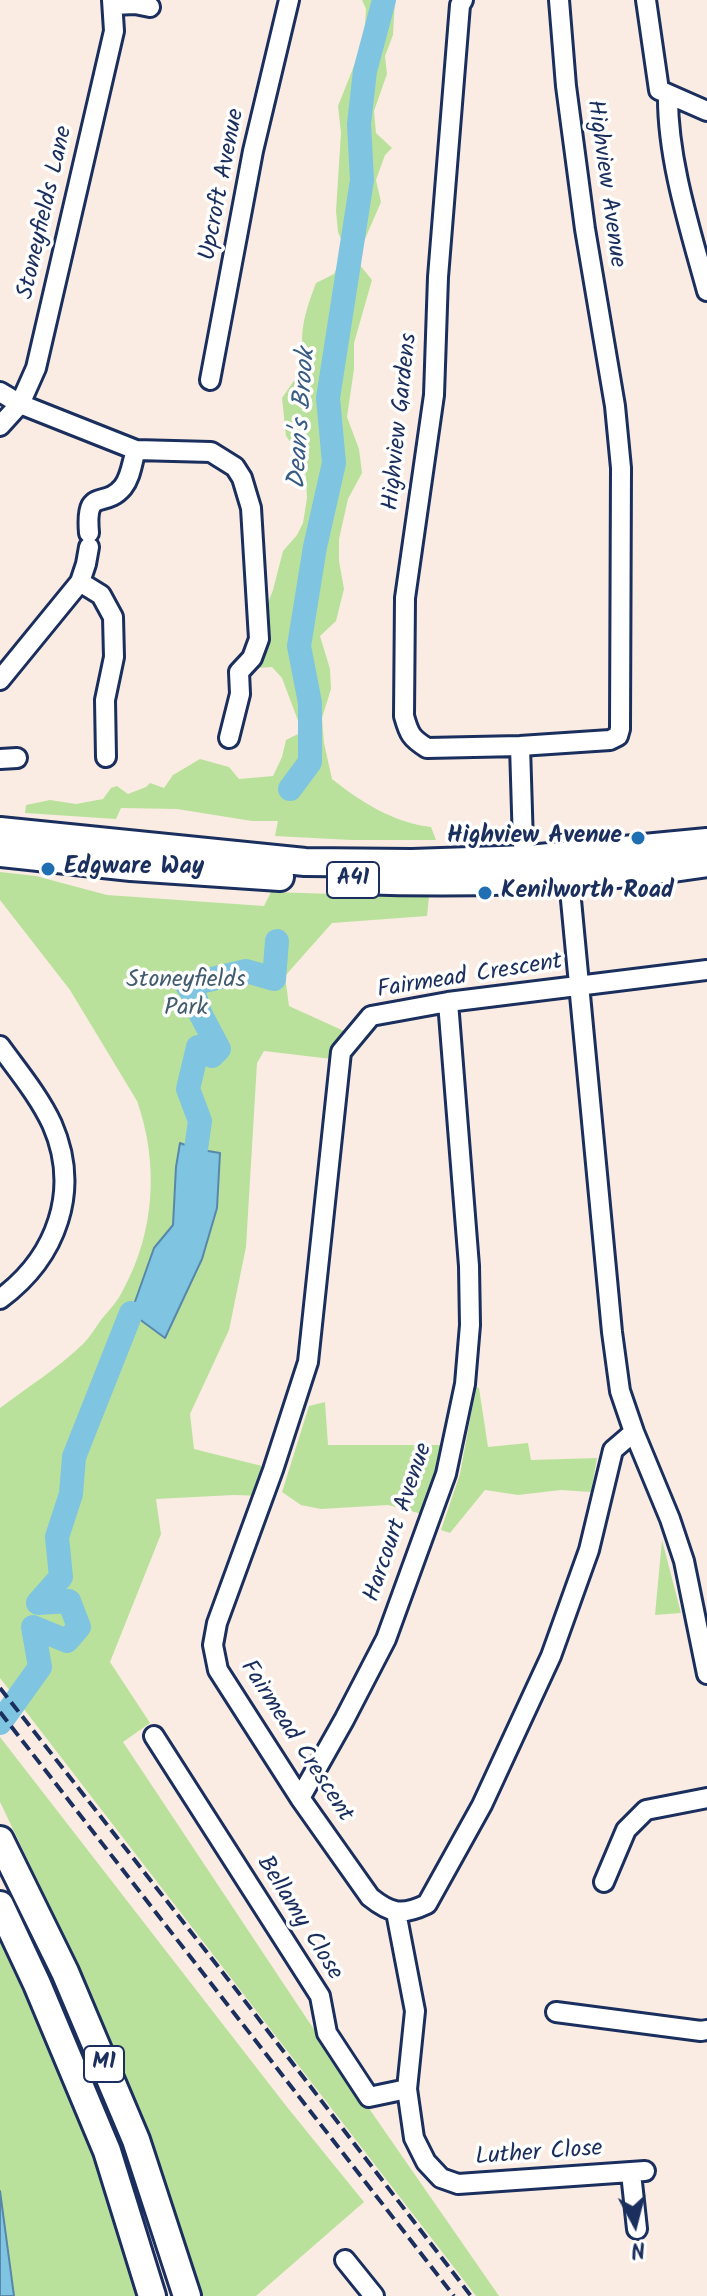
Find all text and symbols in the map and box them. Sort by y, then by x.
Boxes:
street label: Highview Avenue [578,98,630,270]
street label: Upcroft Avenue [195,107,253,263]
street label: Stoneyfields Lane [13,124,81,302]
street label: Highview Gardens [378,332,426,512]
water label: Dean's Brook [284,348,324,490]
place label: Highview Avenue [447,824,622,852]
marker: Highview Avenue [629,829,647,847]
place label: Edgware Way [64,855,204,883]
marker: Edgware Way [39,860,57,878]
road number: A41 [327,862,379,898]
place label: Kenilworth Road [501,879,674,907]
marker: Kenilworth Road [476,884,494,902]
street label: Fairmead Crescent [375,949,565,1007]
park label: Stoneyfields Park [126,968,246,1024]
street label: Harcourt Avenue [359,1440,441,1606]
street label: Fairmead Crescent [232,1656,358,1828]
street label: Bellamy Close [248,1851,348,1987]
road number: M1 [84,2046,124,2082]
street label: Luther Close [474,2136,604,2174]
north arrow [595,2184,675,2264]
text: N [629,2230,647,2267]

